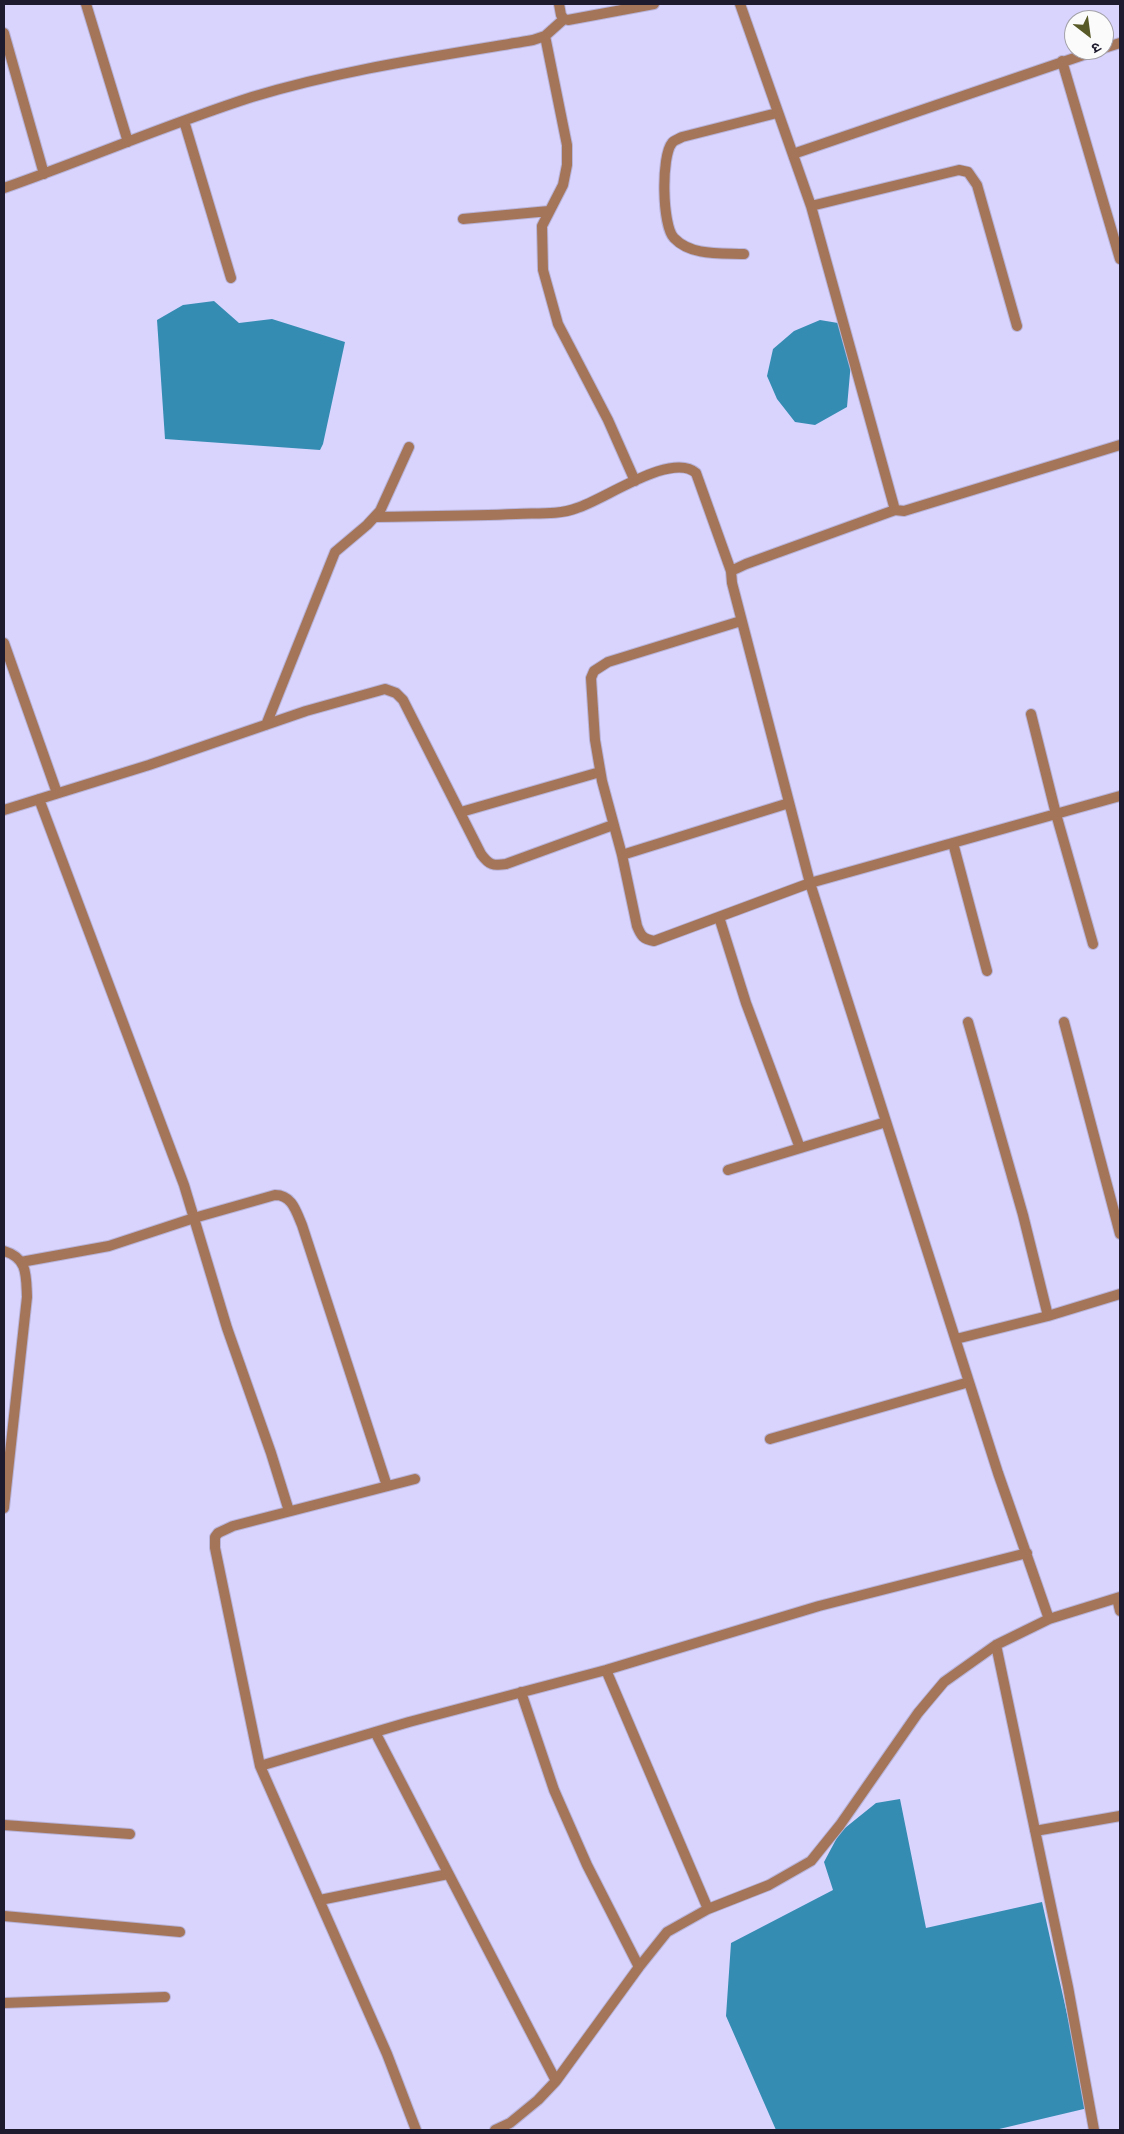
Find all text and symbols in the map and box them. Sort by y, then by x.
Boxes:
north arrow [1064,10,1114,60]
text: उ [1088,37,1105,58]

